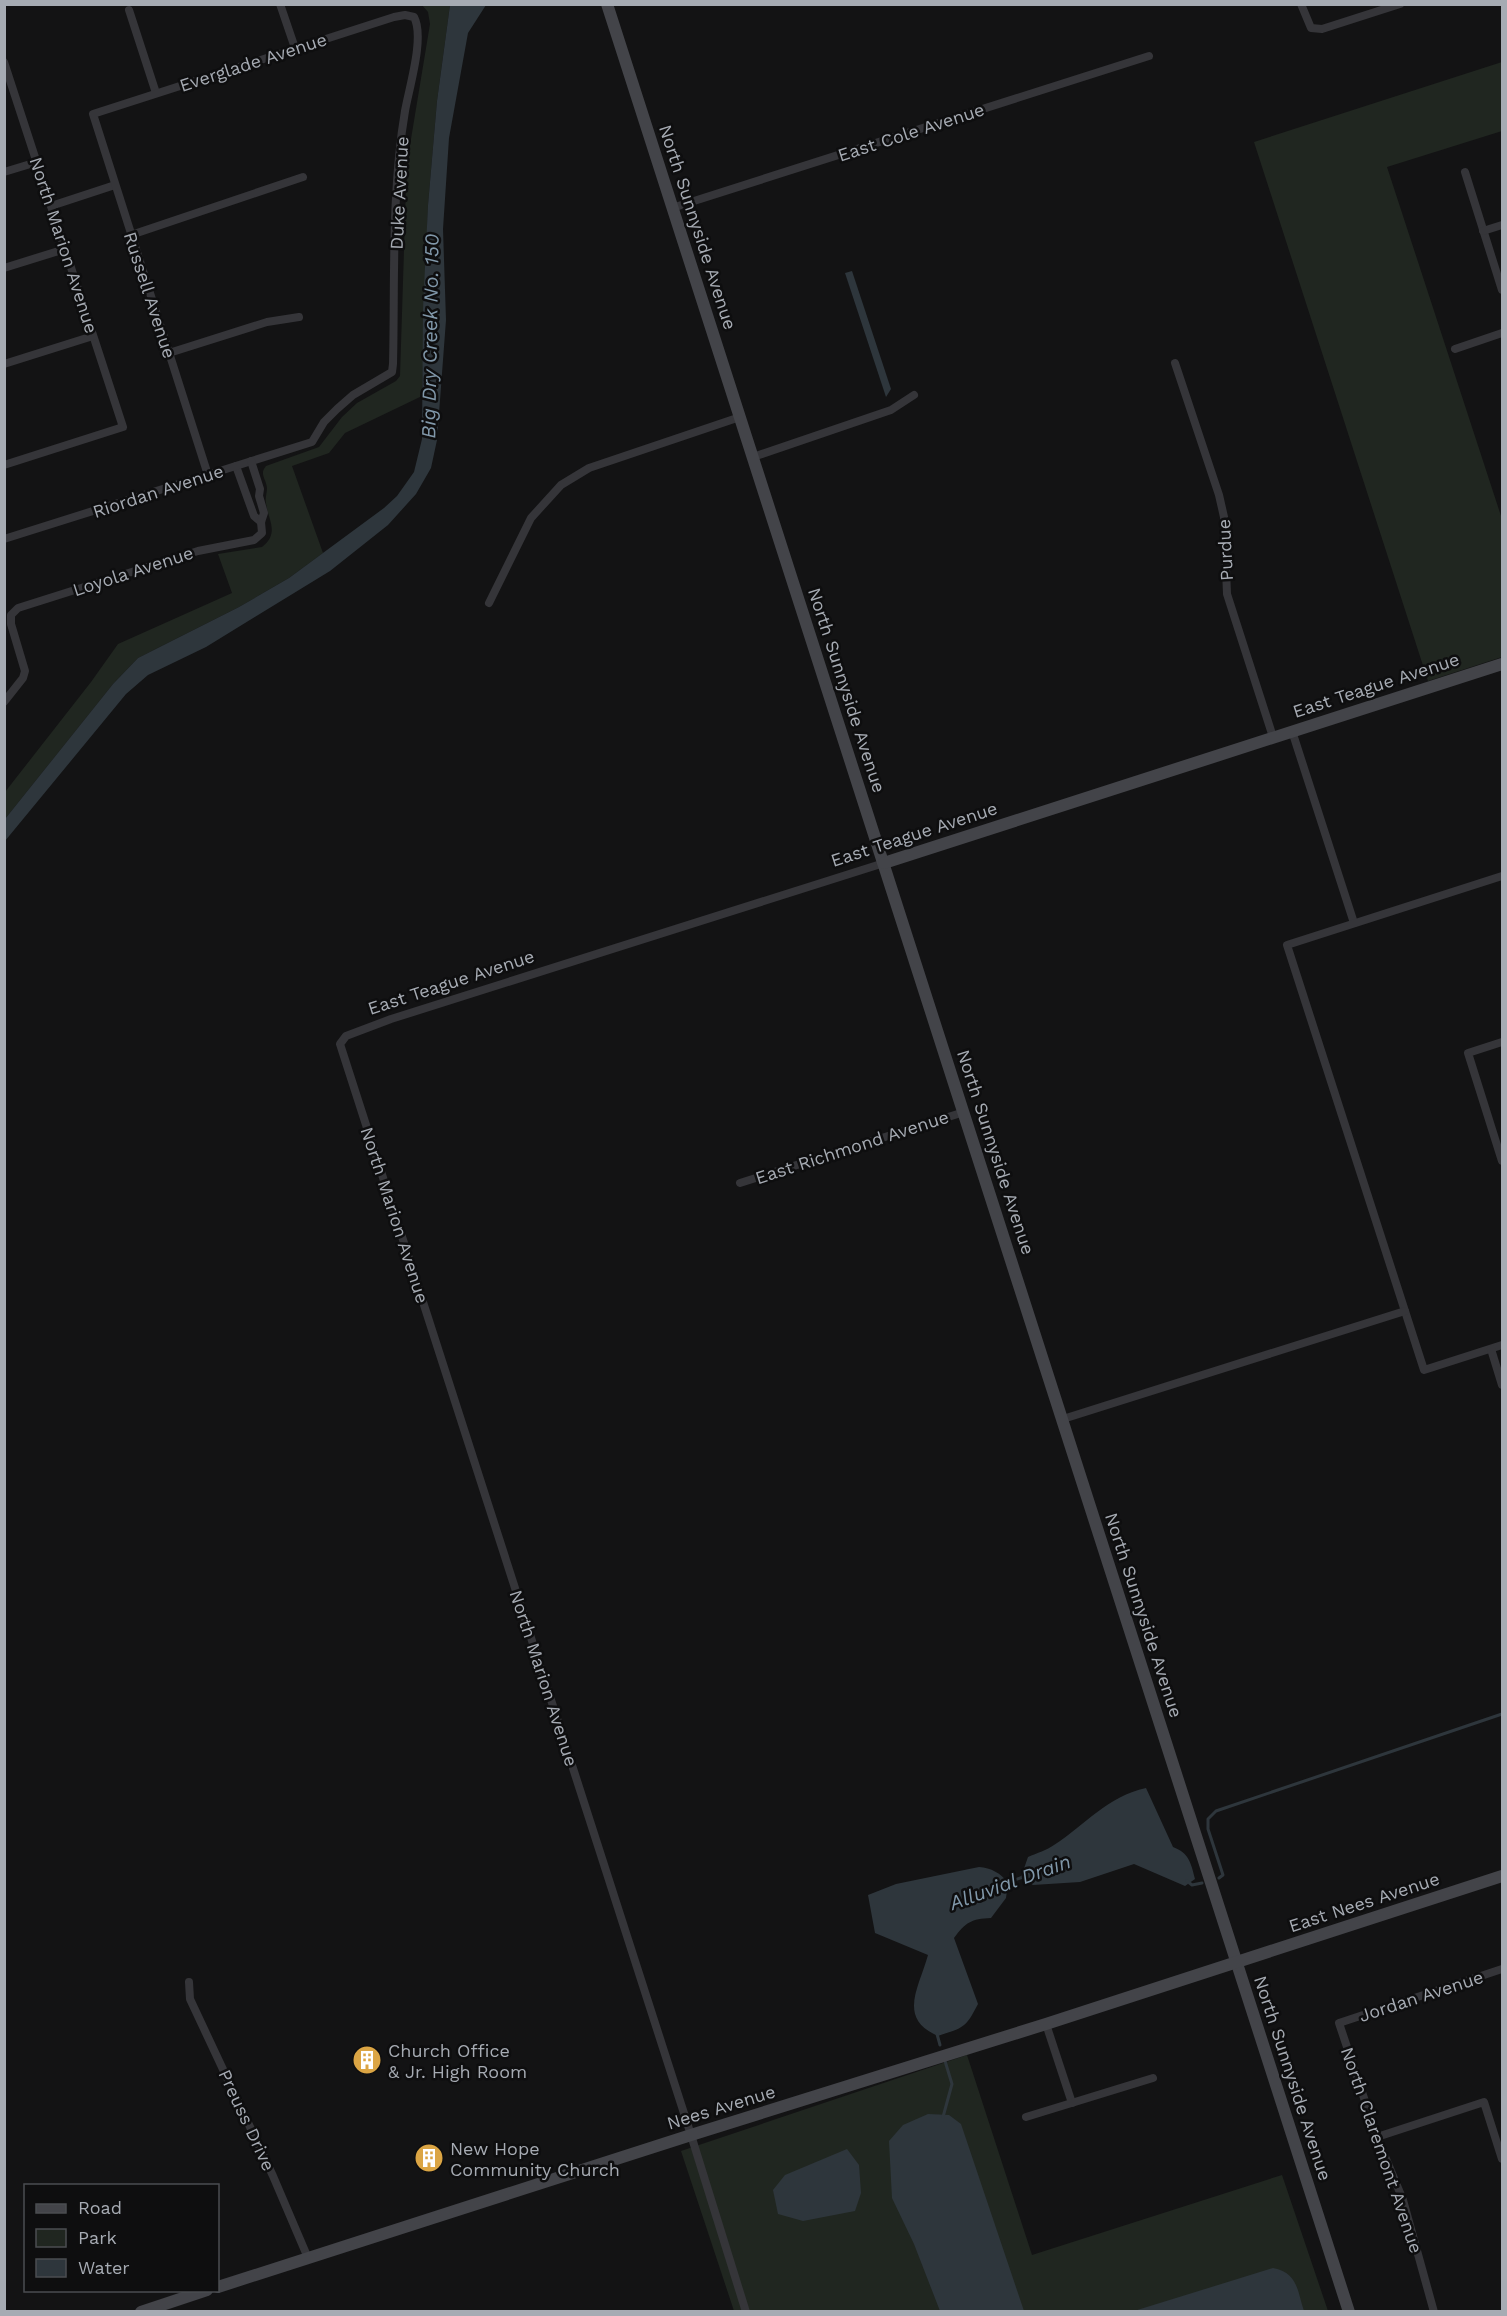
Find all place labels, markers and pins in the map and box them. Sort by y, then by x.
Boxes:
place label: Church Office & Jr. High Room [388,2040,527,2082]
building icon: Church Office & Jr. High Room [351,2044,383,2076]
place label: New Hope Community Church [450,2138,620,2180]
building icon: New Hope Community Church [413,2142,445,2174]

